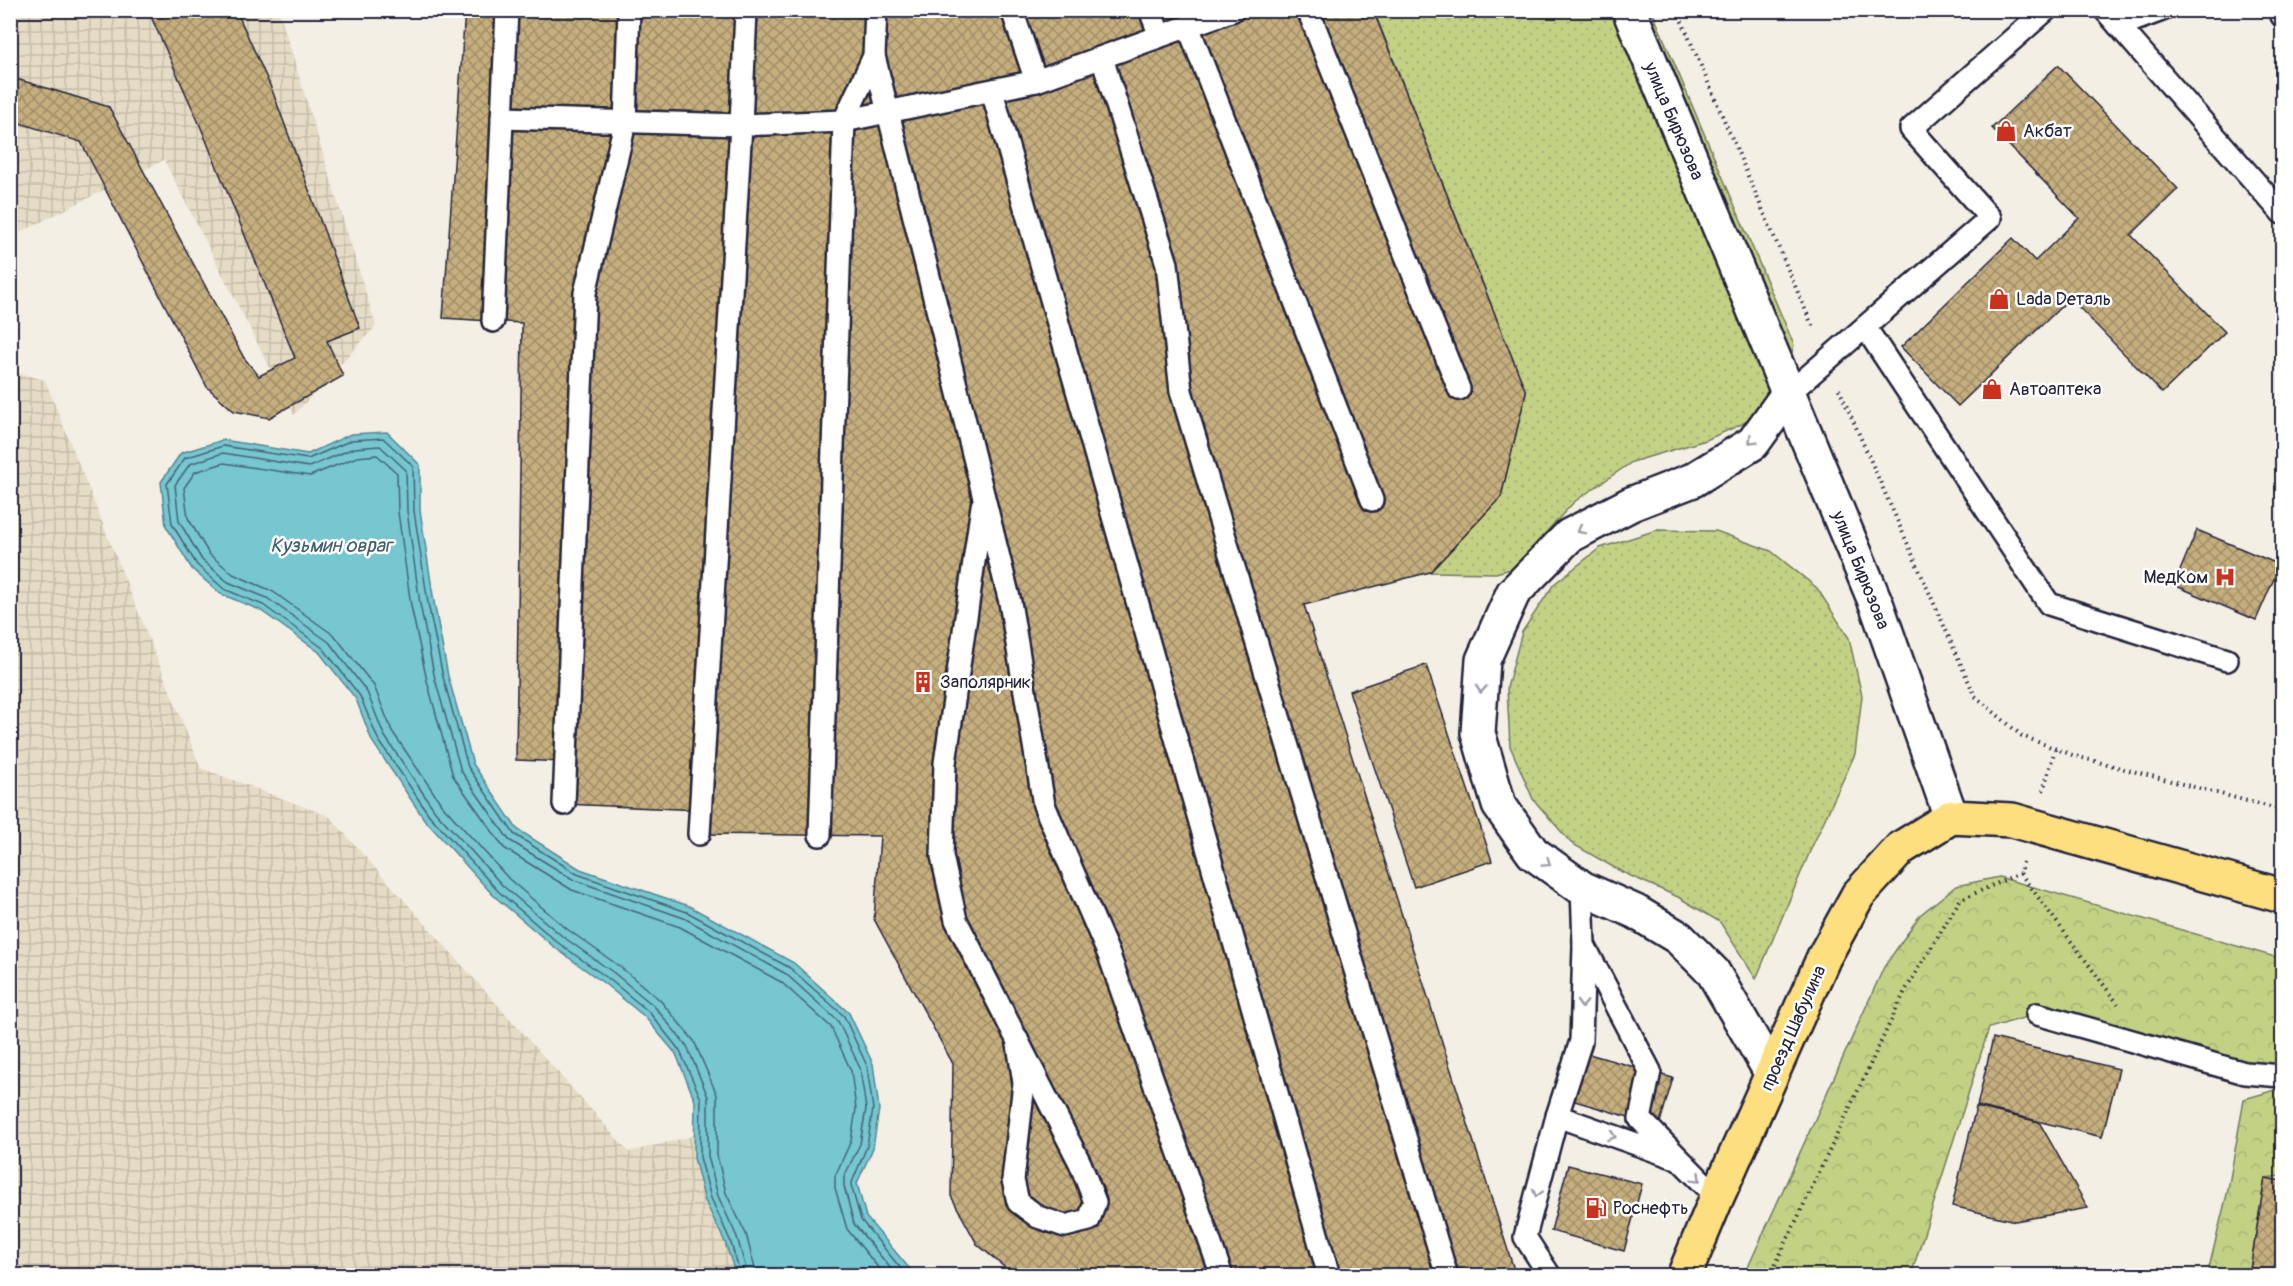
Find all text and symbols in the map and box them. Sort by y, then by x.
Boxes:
street label: улица Бирюзова [1638,58,1709,184]
shop icon: Акбат [1994,119,2018,143]
place label: Акбат [2023,120,2072,143]
shop icon: Lada Dеталь [1987,287,2011,311]
place label: Lada Dеталь [2016,288,2111,311]
shop icon: Автоаптека [1980,377,2004,401]
place label: Автоаптека [2009,378,2101,401]
one-way arrow [1749,433,1759,444]
street label: улица Бирюзова [1826,507,1895,633]
one-way arrow [1576,523,1587,534]
water label: Кузьмин овраг [270,533,395,558]
hospital icon: МедКом [2213,565,2237,589]
place label: МедКом [2143,566,2208,589]
building icon: Заполярник [911,670,935,694]
place label: Заполярник [940,671,1031,694]
one-way arrow [1475,684,1488,693]
one-way arrow [1540,856,1551,867]
street label: проезд Шабулина [1755,962,1831,1095]
one-way arrow [1576,999,1588,1008]
one-way arrow [1606,1128,1617,1141]
one-way arrow [1689,1170,1700,1181]
one-way arrow [1532,1187,1544,1197]
fuel station icon: Роснефть [1584,1196,1608,1220]
place label: Роснефть [1613,1197,1689,1220]

